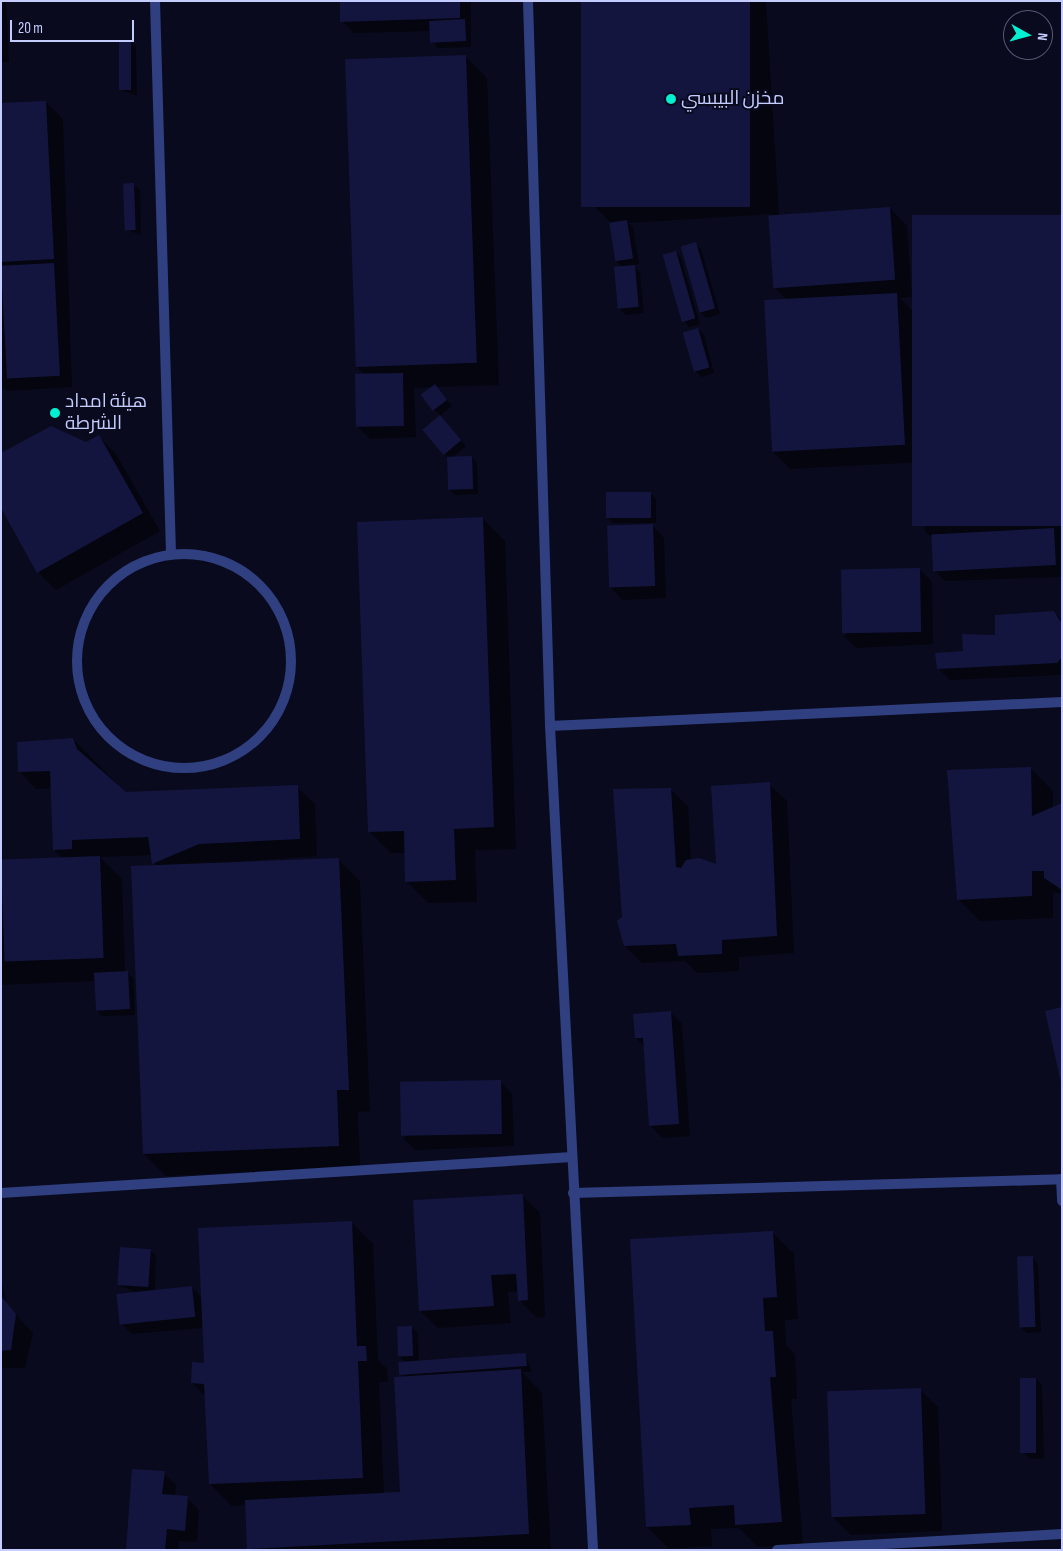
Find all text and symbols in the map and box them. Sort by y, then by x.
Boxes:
scale bar [12,10,136,42]
north arrow [1003,10,1053,60]
text: 20 m [18,19,43,38]
text: N [1034,32,1051,42]
place label: مخزن البيبسي [681,88,784,110]
marker: مخزن البيبسي [665,93,677,105]
place label: هيئة امداد الشرطة [65,391,147,435]
marker: هيئة امداد الشرطة [49,407,61,419]

